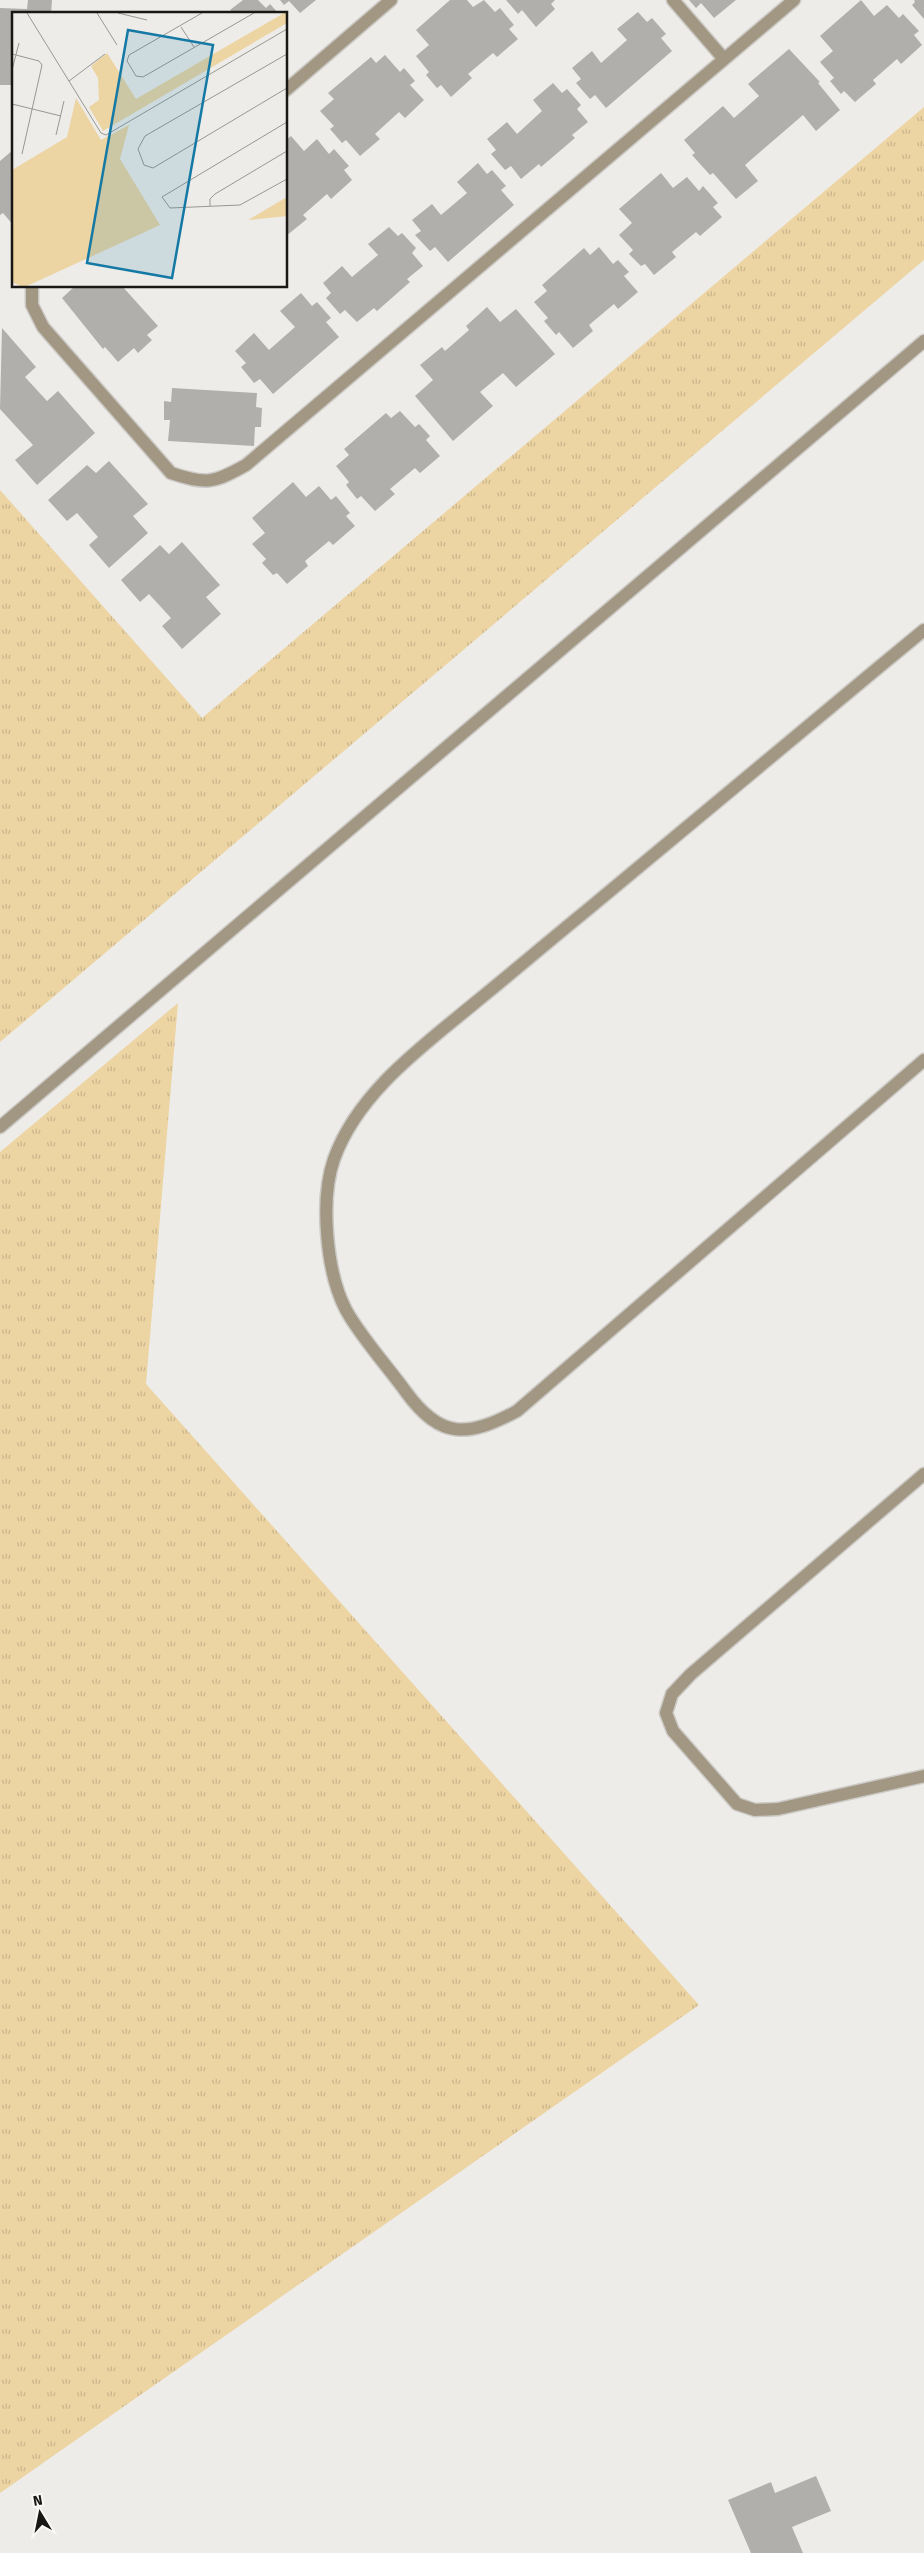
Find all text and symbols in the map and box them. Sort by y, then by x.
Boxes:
inset map [12,12,288,288]
north arrow [15,2488,65,2538]
text: N [32,2492,44,2510]

